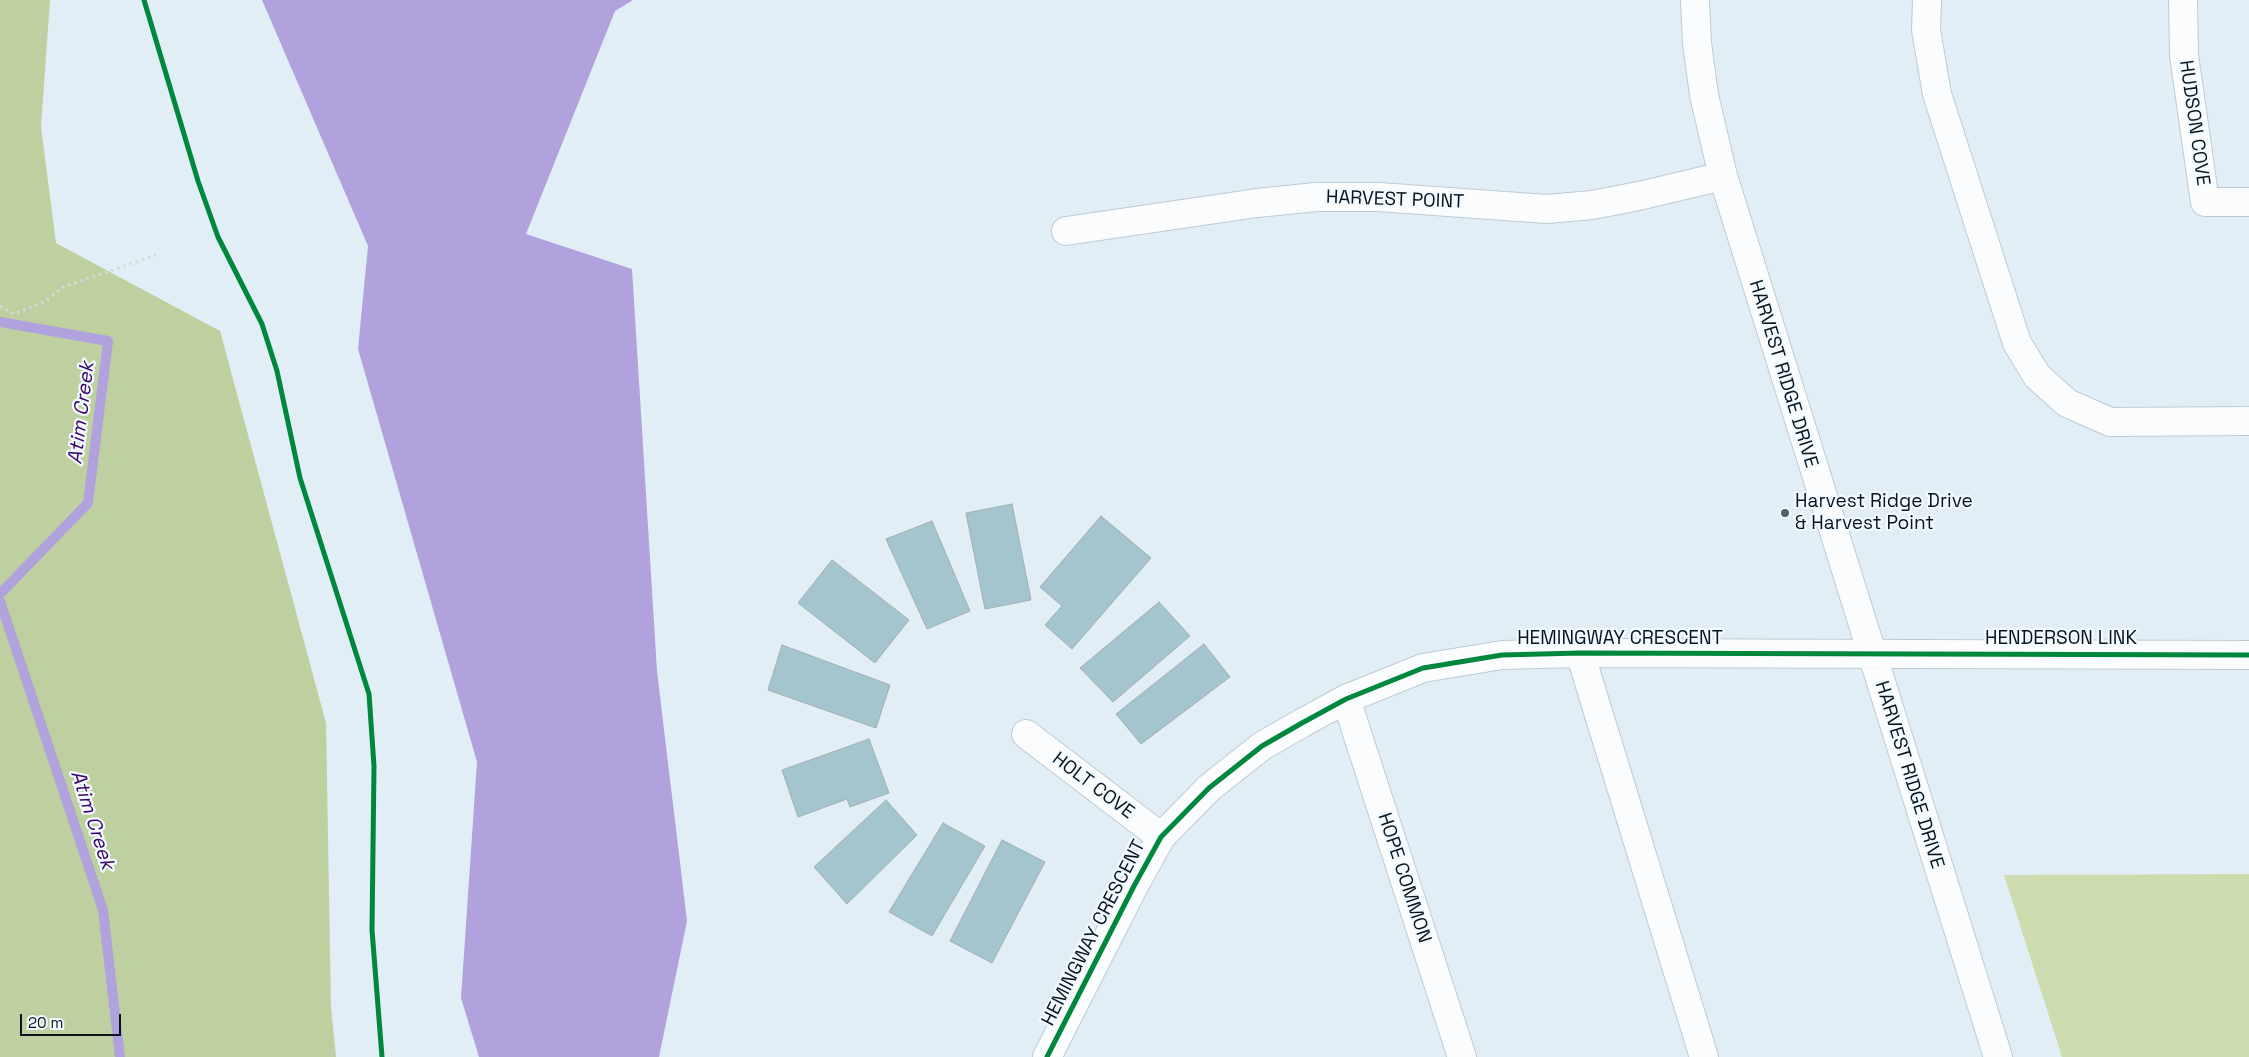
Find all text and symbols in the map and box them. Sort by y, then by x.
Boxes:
street label: HUDSON COVE [2174,59,2214,187]
street label: HARVEST POINT [1325,186,1465,214]
street label: HARVEST RIDGE DRIVE [1744,278,1822,470]
water label: Atim Creek [64,360,100,466]
place label: Harvest Ridge Drive & Harvest Point [1795,491,1973,535]
marker: Harvest Ridge Drive & Harvest Point [1779,507,1791,519]
street label: HEMINGWAY CRESCENT [1517,628,1723,650]
street label: HENDERSON LINK [1985,628,2137,650]
street label: HARVEST RIDGE DRIVE [1870,679,1948,871]
street label: HOLT COVE [1047,748,1139,824]
water label: Atim Creek [65,767,119,873]
street label: HOPE COMMON [1372,810,1436,946]
street label: HEMINGWAY CRESCENT [1037,836,1151,1030]
scale bar [22,1004,124,1036]
text: 20 m [28,1013,63,1032]

